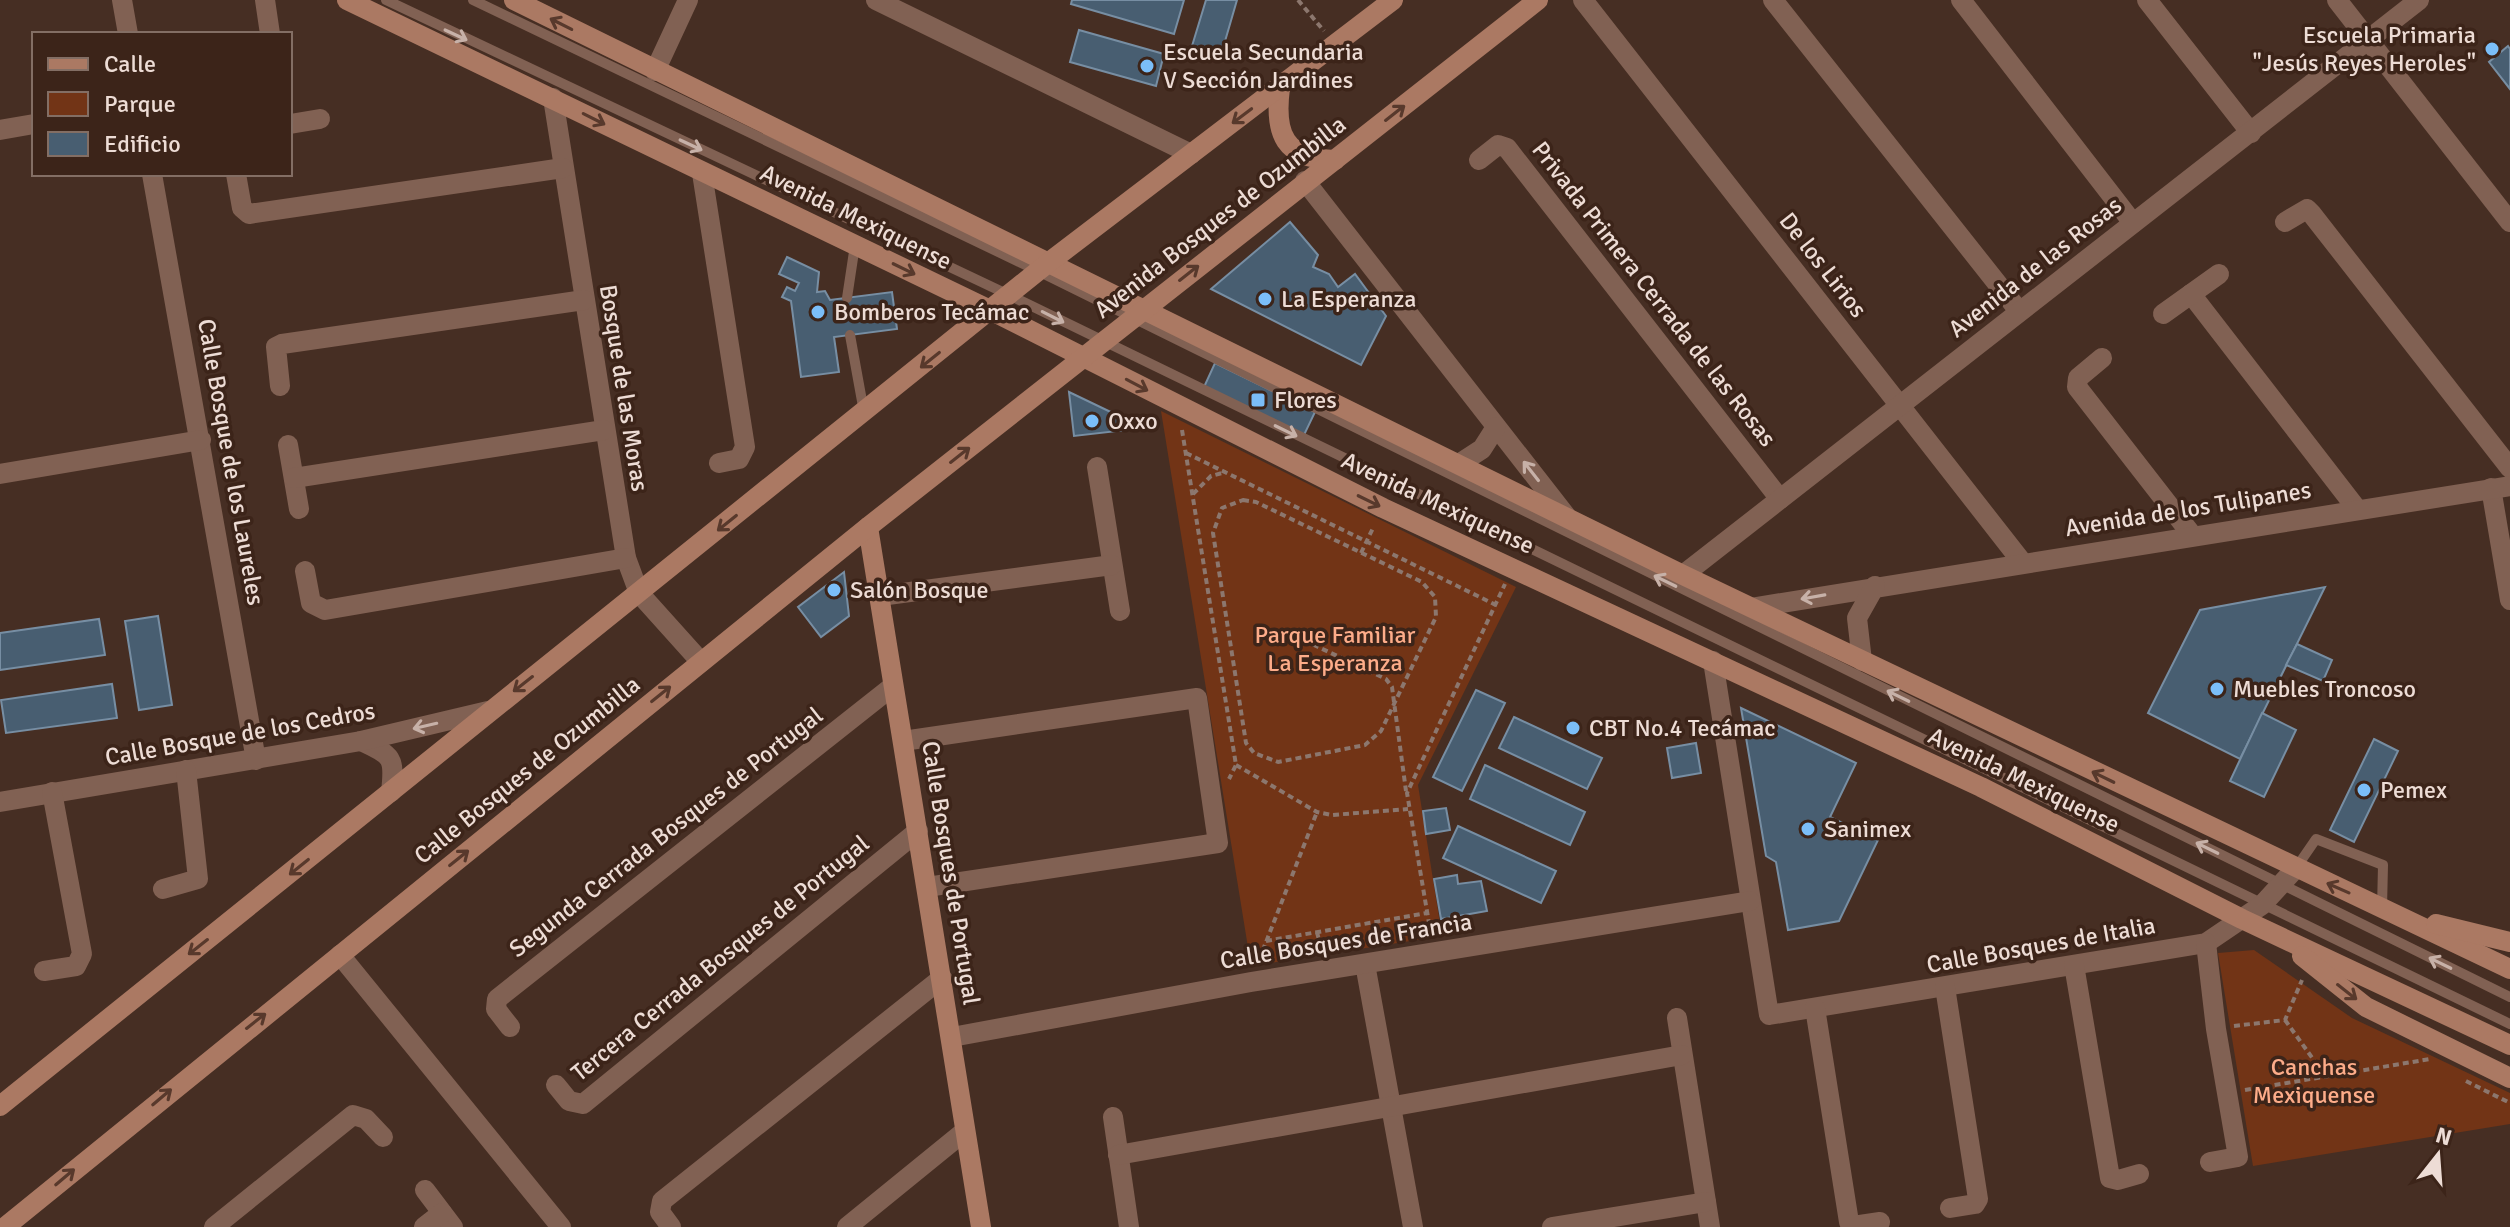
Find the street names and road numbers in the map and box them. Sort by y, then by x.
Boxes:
street label: Avenida Bosques de Ozumbilla [1088,109,1352,325]
street label: Privada Primera Cerrada de las Rosas [1526,135,1782,453]
street label: Avenida Mexiquense [755,158,957,276]
street label: Avenida de las Rosas [1942,190,2128,344]
street label: De los Lirios [1773,206,1873,324]
street label: Bosque de las Moras [593,283,655,493]
street label: Calle Bosque de los Laureles [191,316,271,608]
street label: Avenida Mexiquense [1337,445,1539,561]
street label: Avenida de los Tulipanes [2063,475,2313,543]
street label: Calle Bosques de Ozumbilla [408,670,646,870]
street label: Calle Bosque de los Cedros [103,695,377,773]
street label: Segunda Cerrada Bosques de Portugal [503,700,829,964]
street label: Avenida Mexiquense [1923,721,2125,839]
street label: Calle Bosques de Portugal [915,739,987,1007]
street label: Tercera Cerrada Bosques de Portugal [565,828,875,1088]
street label: Calle Bosques de Francia [1218,906,1474,976]
street label: Calle Bosques de Italia [1924,910,2158,980]

